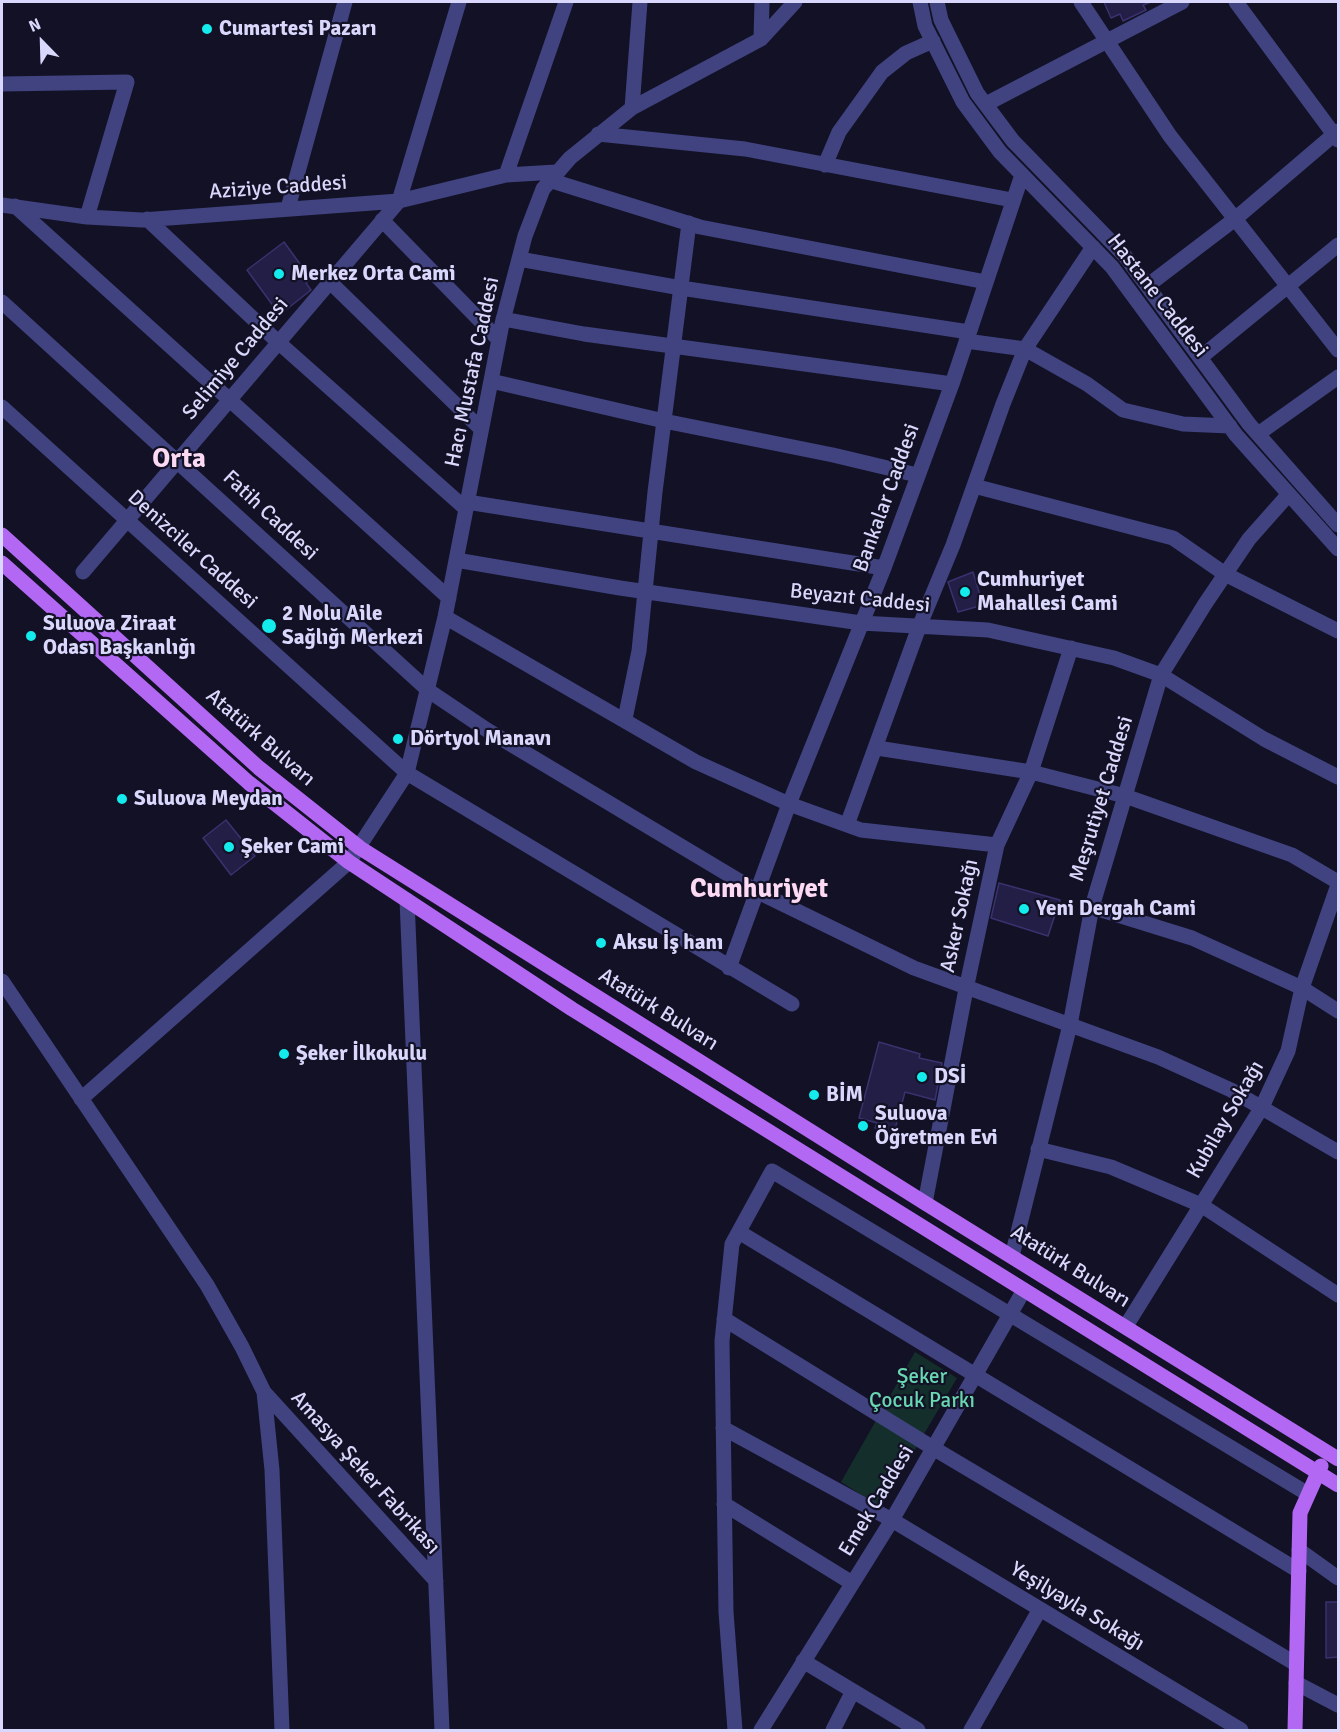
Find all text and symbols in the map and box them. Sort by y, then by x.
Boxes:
north arrow [12,12,72,72]
text: N [26,14,44,37]
place label: Cumartesi Pazarı [219,16,376,42]
marker: Cumartesi Pazarı [200,22,214,36]
street label: Aziziye Caddesi [208,171,348,205]
street label: Hastane Caddesi [1101,229,1213,363]
place label: Merkez Orta Cami [291,261,456,287]
marker: Merkez Orta Cami [272,267,286,281]
street label: Hacı Mustafa Caddesi [441,275,505,469]
street label: Selimiye Caddesi [178,293,294,425]
street label: Bankalar Caddesi [848,420,926,576]
district label: Orta [152,444,206,476]
street label: Fatih Caddesi [217,466,323,566]
street label: Denizciler Caddesi [122,485,262,615]
place label: Cumhuriyet Mahallesi Cami [977,567,1118,617]
street label: Beyazıt Caddesi [789,579,931,619]
marker: Cumhuriyet Mahallesi Cami [958,585,972,599]
place label: 2 Nolu Aile Sağlığı Merkezi [282,601,423,651]
place label: Suluova Ziraat Odası Başkanlığı [43,611,196,661]
marker: 2 Nolu Aile Sağlığı Merkezi [260,617,278,635]
marker: Suluova Ziraat Odası Başkanlığı [24,629,38,643]
street label: Atatürk Bulvarı [200,684,320,792]
street label: Meşrutiyet Caddesi [1065,713,1139,885]
place label: Dörtyol Manavı [410,726,551,752]
marker: Dörtyol Manavı [391,732,405,746]
place label: Suluova Meydan [134,786,283,812]
marker: Suluova Meydan [115,792,129,806]
place label: Şeker Cami [241,834,344,860]
marker: Şeker Cami [222,840,236,854]
street label: Asker Sokağı [936,857,984,975]
district label: Cumhuriyet [690,874,828,906]
place label: Yeni Dergah Cami [1036,896,1196,922]
marker: Yeni Dergah Cami [1017,902,1031,916]
place label: Aksu İş hanı [613,930,723,956]
marker: Aksu İş hanı [594,936,608,950]
street label: Atatürk Bulvarı [594,963,722,1057]
place label: Şeker İlkokulu [296,1041,427,1067]
marker: Şeker İlkokulu [277,1047,291,1061]
street label: Kubilay Sokağı [1182,1057,1270,1183]
place label: DSİ [934,1064,966,1090]
marker: DSİ [915,1070,929,1084]
place label: BİM [826,1082,863,1108]
marker: BİM [807,1088,821,1102]
place label: Suluova Öğretmen Evi [875,1101,998,1151]
marker: Suluova Öğretmen Evi [856,1119,870,1133]
street label: Atatürk Bulvarı [1006,1220,1134,1314]
park label: Şeker Çocuk Parkı [869,1364,975,1414]
street label: Amasya Şeker Fabrikası [285,1386,445,1560]
street label: Emek Caddesi [834,1441,920,1561]
street label: Yeşilyayla Sokağı [1005,1557,1149,1657]

